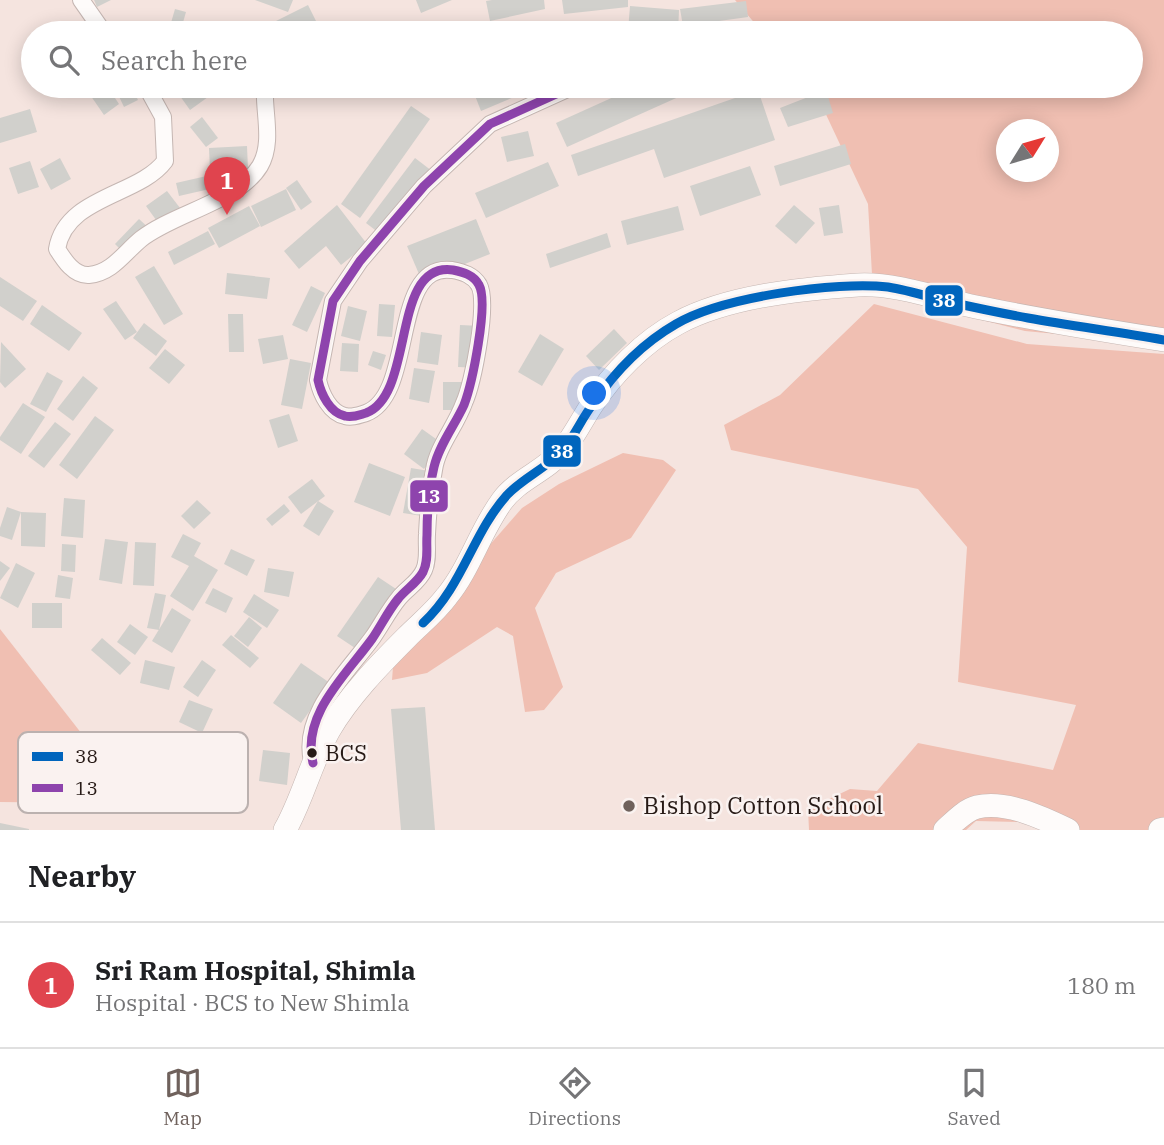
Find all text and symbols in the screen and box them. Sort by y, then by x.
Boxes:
search box [21,21,1143,98]
icon: search [45,41,83,79]
text: Search here [101,43,247,77]
north arrow [996,119,1059,182]
pin: 1 [204,157,250,215]
line badge: 38 [924,284,964,317]
text: 38 [933,288,955,312]
your location [577,376,611,410]
line badge: 38 [542,434,582,468]
text: 38 [551,439,573,463]
line badge: 13 [409,479,449,513]
text: 13 [418,484,440,508]
legend [18,732,248,813]
place label: BCS [325,738,367,767]
text: 38 [75,744,98,768]
marker: BCS [305,746,319,760]
text: 13 [75,776,98,800]
place label: Bishop Cotton School [643,789,883,821]
marker: Bishop Cotton School [621,798,637,814]
text: Nearby [28,856,136,895]
text: Sri Ram Hospital, Shimla [95,953,416,987]
text: 1 [44,970,58,1000]
text: 180 m [1067,970,1136,1000]
text: Hospital · BCS to New Shimla [95,987,410,1017]
tab: Map [163,1064,202,1130]
tab: Directions [528,1064,621,1130]
tab: Saved [948,1064,1001,1130]

